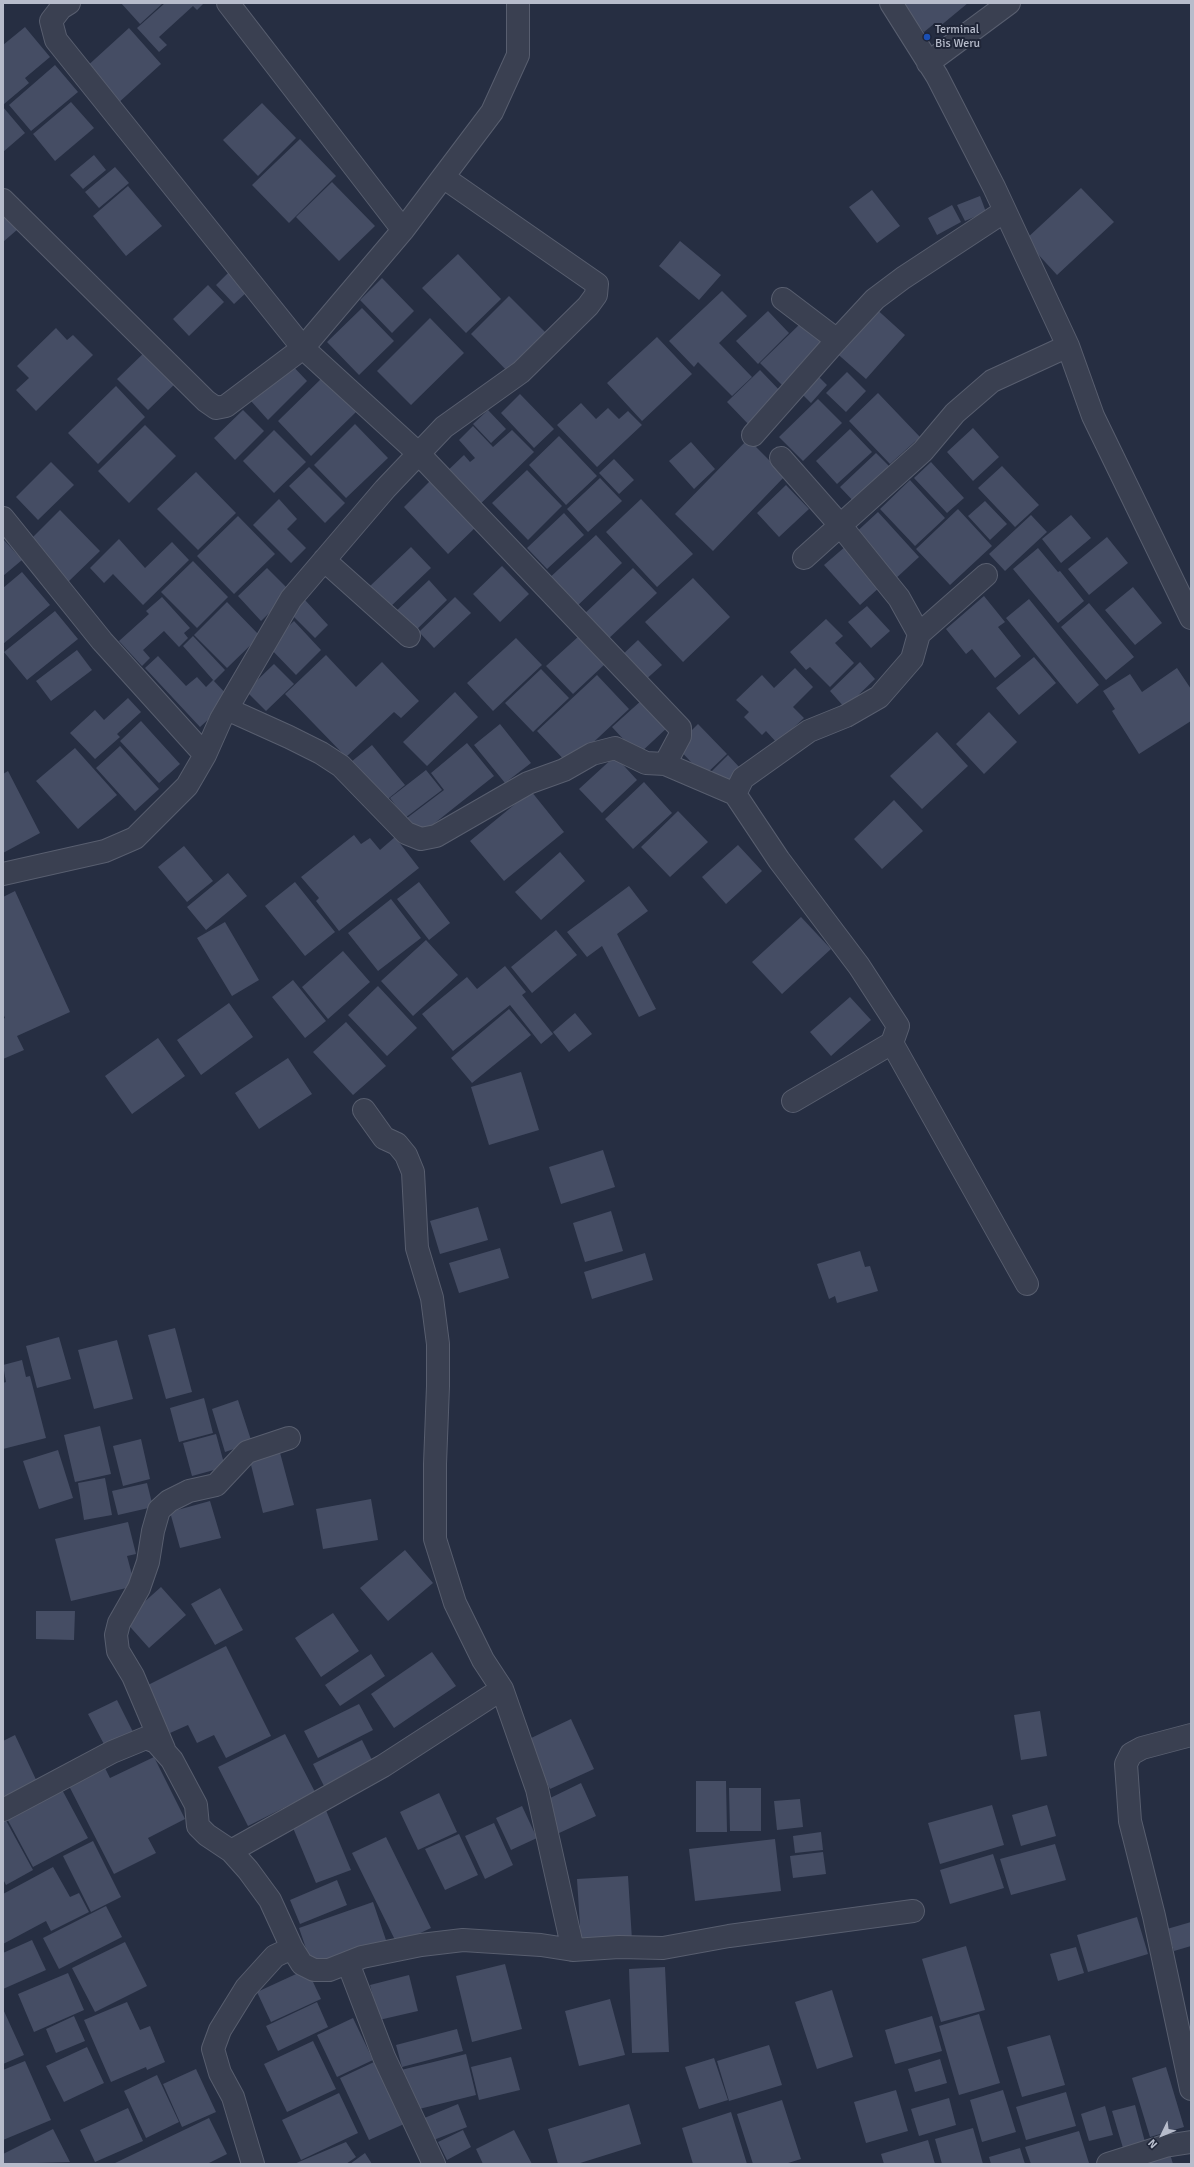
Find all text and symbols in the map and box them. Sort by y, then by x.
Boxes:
place label: Terminal Bis Weru [935,23,980,51]
marker: Terminal Bis Weru [922,32,932,42]
north arrow [1142,2115,1182,2155]
text: N [1145,2136,1160,2151]

